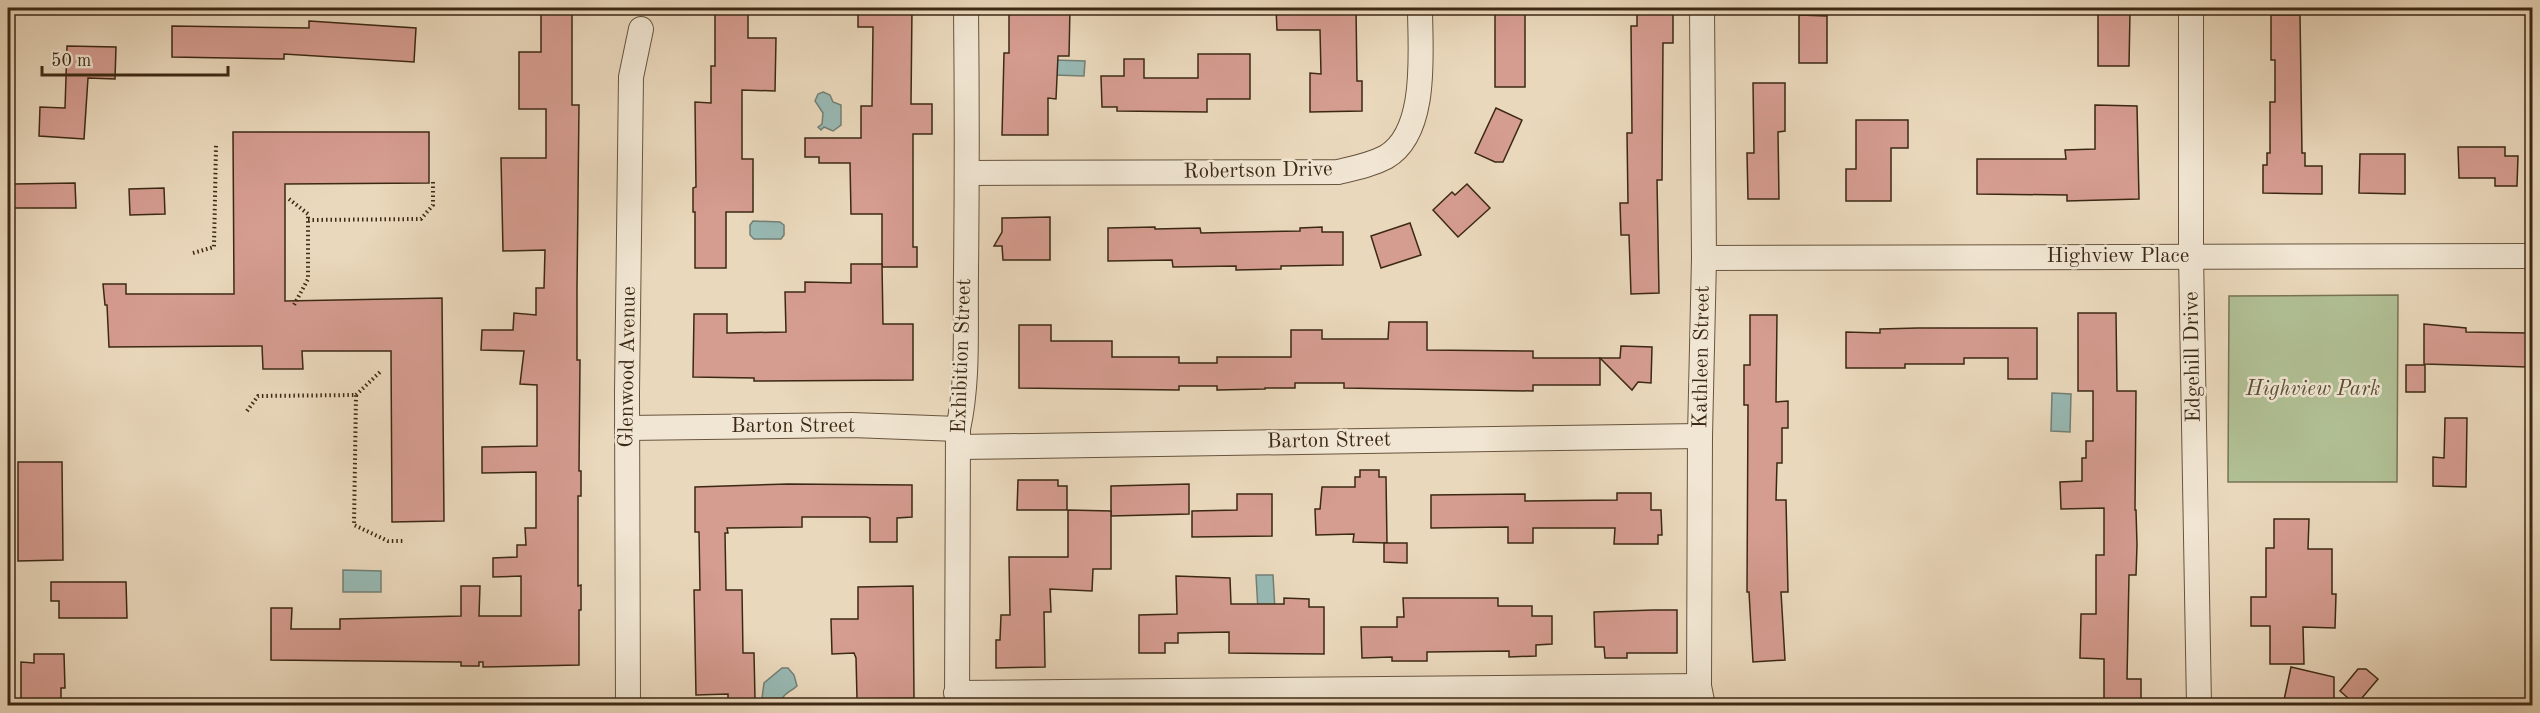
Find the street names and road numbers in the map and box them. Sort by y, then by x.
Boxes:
street label: Robertson Drive [1183,159,1333,183]
street label: Highview Place [2047,246,2189,267]
street label: Exhibition Street [949,278,975,434]
street label: Kathleen Street [1690,285,1714,429]
street label: Glenwood Avenue [616,286,640,448]
street label: Edgehill Drive [2181,291,2205,423]
street label: Barton Street [731,416,855,437]
street label: Barton Street [1267,429,1391,453]

